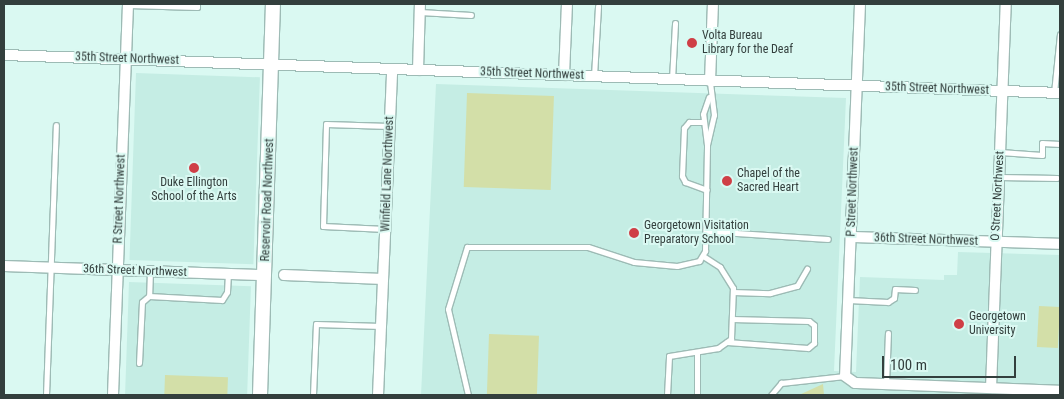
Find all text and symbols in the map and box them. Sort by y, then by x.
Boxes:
place label: Volta Bureau Library for the Deaf [702,29,793,57]
marker: Volta Bureau Library for the Deaf [686,37,698,49]
street label: 35th Street Northwest [75,50,179,68]
street label: 35th Street Northwest [480,65,584,83]
street label: 35th Street Northwest [885,80,989,98]
street label: Winfield Lane Northwest [379,116,397,232]
street label: Reservoir Road Northwest [259,138,277,262]
street label: P Street Northwest [844,147,862,237]
street label: O Street Northwest [988,151,1008,241]
street label: R Street Northwest [111,154,129,244]
marker: Duke Ellington School of the Arts [188,162,200,174]
place label: Chapel of the Sacred Heart [737,167,800,195]
marker: Chapel of the Sacred Heart [721,175,733,187]
place label: Duke Ellington School of the Arts [151,176,237,204]
place label: Georgetown Visitation Preparatory School [644,219,749,247]
marker: Georgetown Visitation Preparatory School [628,227,640,239]
street label: 36th Street Northwest [874,231,978,249]
street label: 36th Street Northwest [83,262,187,280]
place label: Georgetown University [969,310,1026,338]
marker: Georgetown University [953,318,965,330]
scale bar [884,346,1018,378]
text: 100 m [890,356,927,374]

